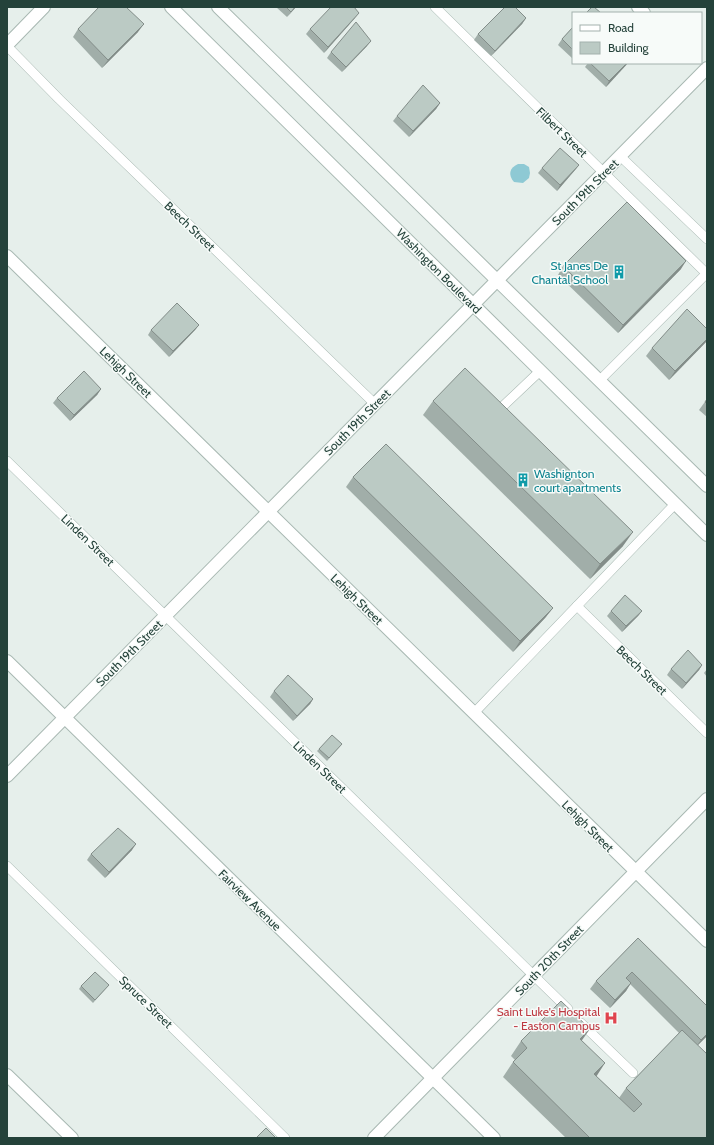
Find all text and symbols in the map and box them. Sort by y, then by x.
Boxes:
legend [572,12,702,64]
text: Road [608,20,634,35]
text: Building [608,40,650,55]
street label: Filbert Street [533,104,591,160]
street label: South 19th Street [549,156,621,228]
street label: Beech Street [161,198,219,254]
street label: Washington Boulevard [393,225,485,317]
place label: St Janes De Chantal School [531,258,608,287]
building icon: St Janes De Chantal School [611,264,627,280]
street label: Lehigh Street [97,343,155,401]
street label: South 19th Street [321,386,393,458]
place label: Washignton court apartments [534,466,621,495]
building icon: Washignton court apartments [515,472,531,488]
street label: Linden Street [58,511,118,569]
street label: Lehigh Street [328,570,386,628]
street label: South 19th Street [93,617,165,689]
street label: Beech Street [613,642,671,698]
street label: Linden Street [290,738,350,796]
street label: Lehigh Street [559,797,617,855]
street label: Fairview Avenue [215,866,285,934]
street label: South 20th Street [512,922,586,998]
street label: Spruce Street [116,973,176,1031]
place label: Saint Luke's Hospital - Easton Campus [497,1004,600,1033]
hospital icon: Saint Luke's Hospital - Easton Campus [603,1010,619,1026]

